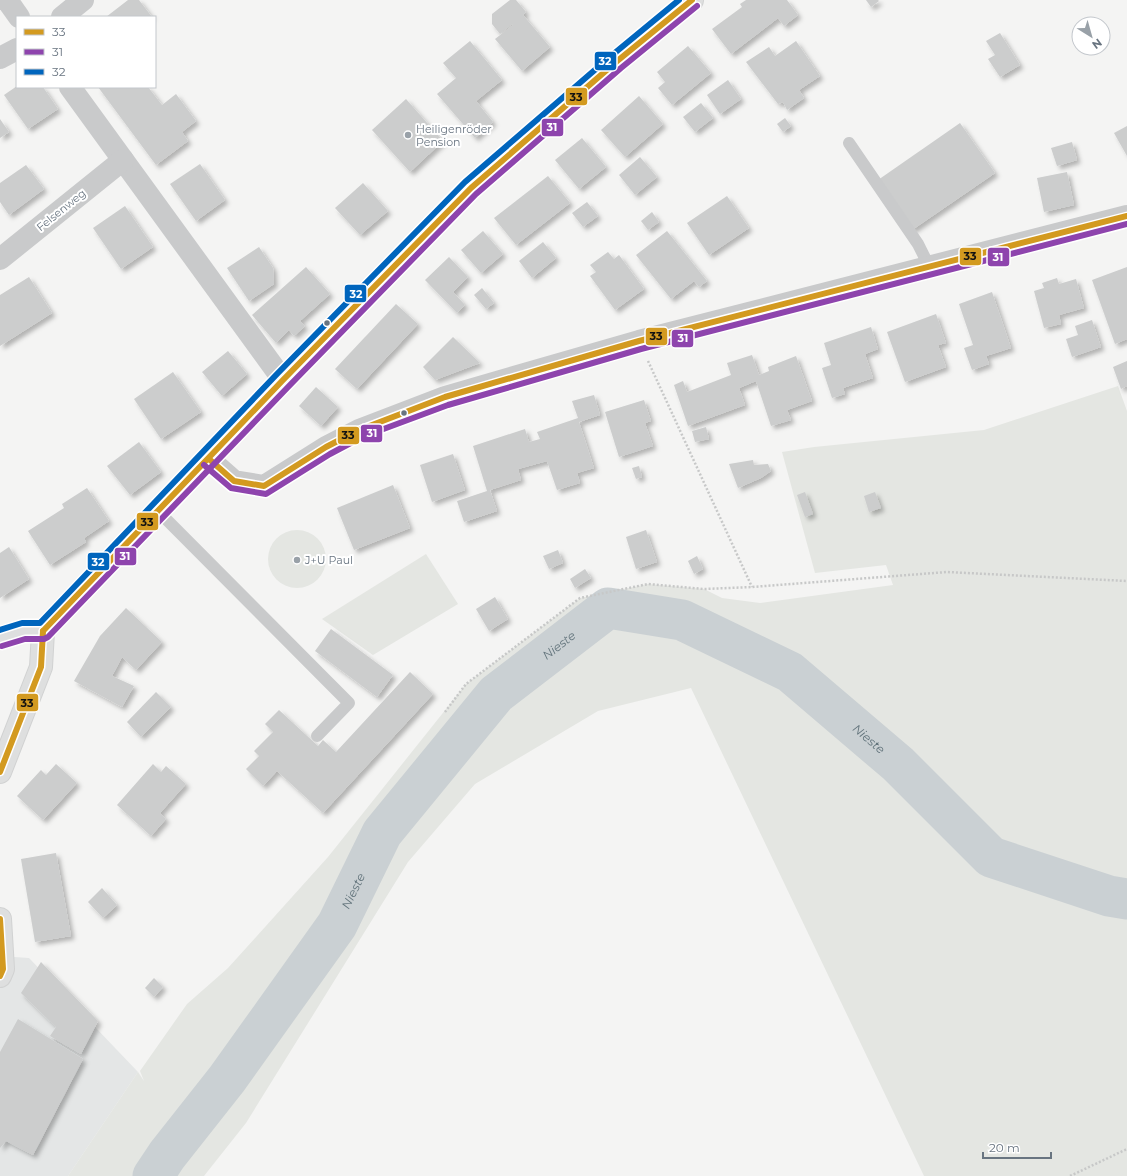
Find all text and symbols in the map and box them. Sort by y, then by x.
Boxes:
legend [16,16,156,88]
north arrow [1071,16,1111,56]
text: 33 [52,24,66,39]
text: N [1089,36,1105,52]
text: 31 [52,44,63,59]
line badge: 32 [594,51,617,71]
text: 32 [598,54,612,68]
text: 32 [52,64,66,79]
line badge: 33 [565,87,588,106]
text: 33 [569,90,583,104]
line badge: 31 [541,118,564,137]
text: 31 [546,120,557,134]
place label: Heiligenröder Pension [416,122,492,149]
marker: Heiligenröder Pension [403,130,413,140]
street label: Felsenweg [34,186,88,234]
line badge: 33 [959,247,982,266]
line badge: 31 [987,247,1010,267]
text: 33 [963,249,977,263]
text: 31 [992,250,1003,264]
line badge: 32 [344,284,367,303]
text: 32 [349,287,363,301]
unlabelled marker [322,318,332,328]
line badge: 33 [645,327,668,346]
text: 33 [649,329,663,343]
line badge: 31 [671,329,694,348]
text: 31 [677,331,688,345]
unlabelled marker [399,408,409,418]
line badge: 31 [360,424,383,443]
line badge: 33 [337,426,360,445]
text: 31 [366,426,377,440]
text: 33 [341,428,355,442]
line badge: 33 [136,512,159,531]
text: 33 [140,515,154,529]
line badge: 31 [114,547,137,566]
text: 31 [119,549,130,563]
line badge: 32 [87,552,110,571]
place label: J+U Paul [304,553,353,567]
text: 32 [91,555,105,569]
marker: J+U Paul [292,555,302,565]
water label: Nieste [539,628,578,663]
line badge: 33 [16,693,39,712]
text: 33 [20,696,34,710]
water label: Nieste [850,721,888,757]
water label: Nieste [338,871,368,911]
scale bar [983,1134,1051,1160]
text: 20 m [989,1140,1020,1155]

